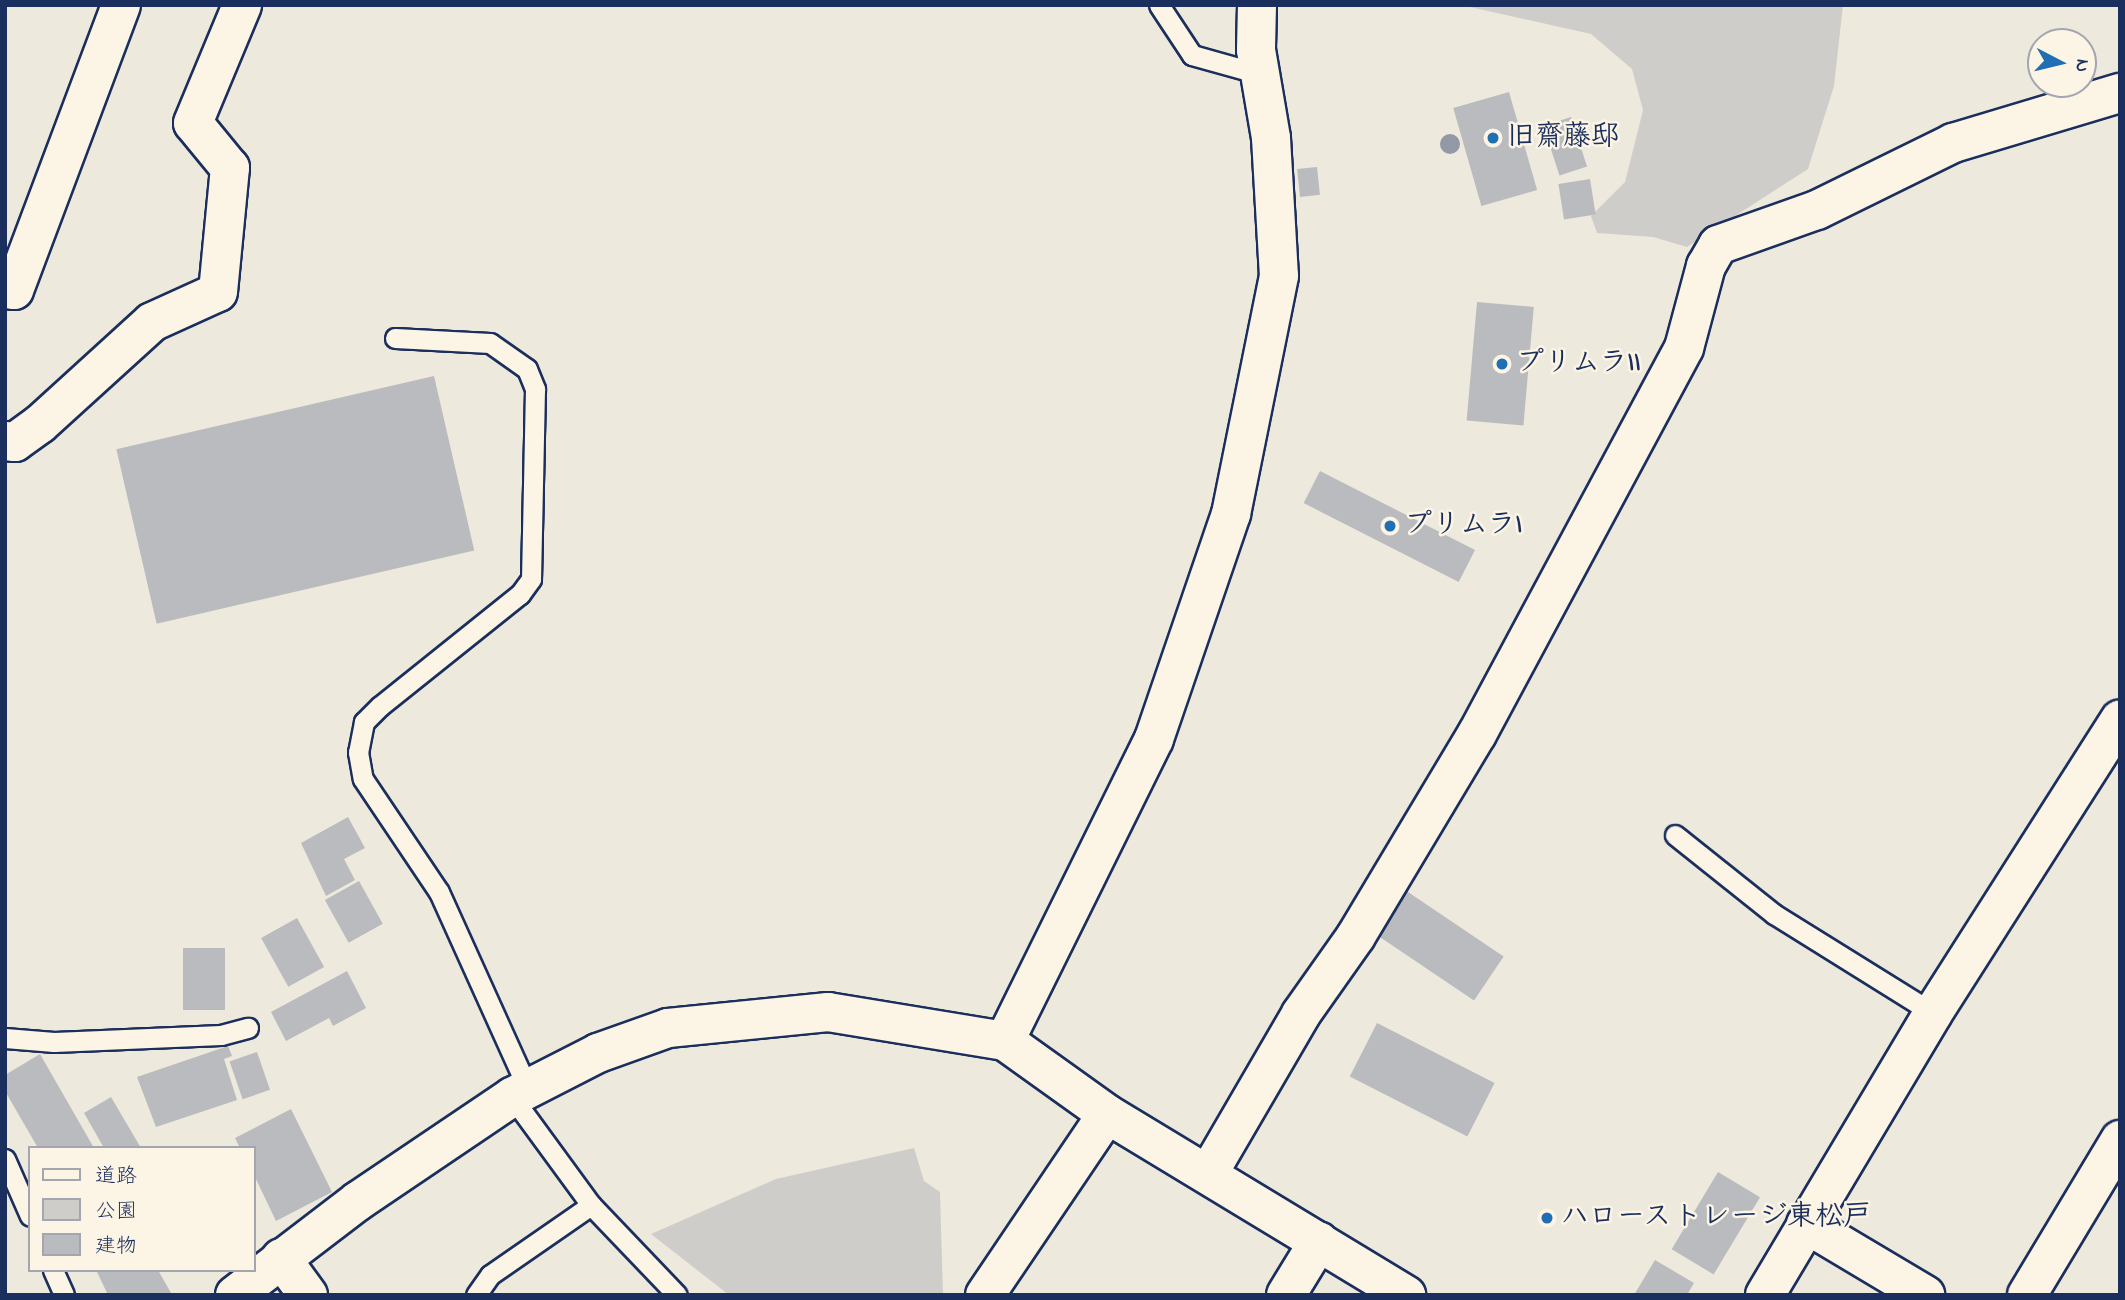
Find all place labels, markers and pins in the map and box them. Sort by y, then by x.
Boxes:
place label: 旧齋藤邸 [1507,121,1619,155]
marker: 旧齋藤邸 [1485,130,1501,146]
place label: プリムラII [1516,347,1641,381]
marker: プリムラII [1494,356,1510,372]
place label: プリムラI [1404,509,1523,543]
marker: プリムラI [1382,518,1398,534]
place label: ハローストレージ東松戸 [1561,1201,1870,1235]
marker: ハローストレージ東松戸 [1539,1210,1555,1226]

